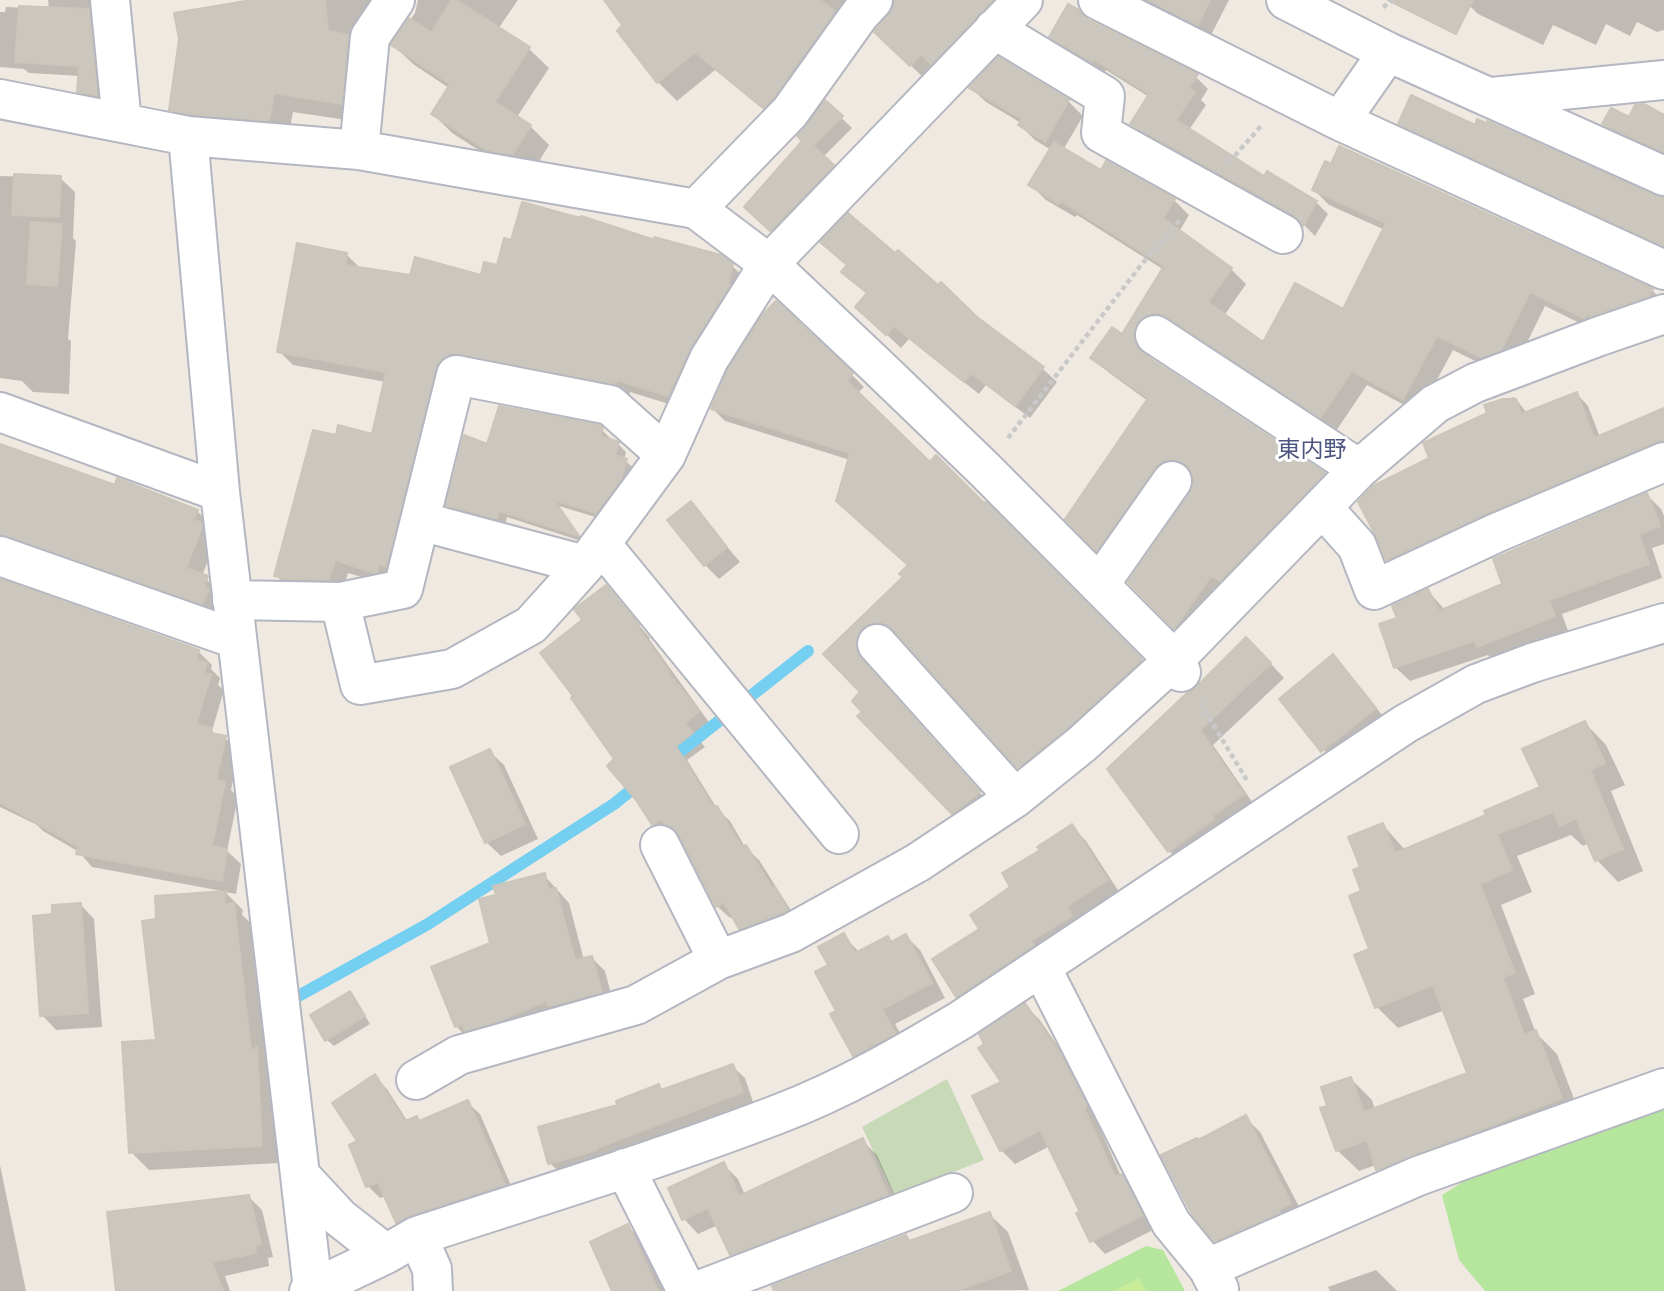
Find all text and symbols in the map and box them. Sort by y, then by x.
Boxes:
district label: 東内野 [1278,435,1346,463]

